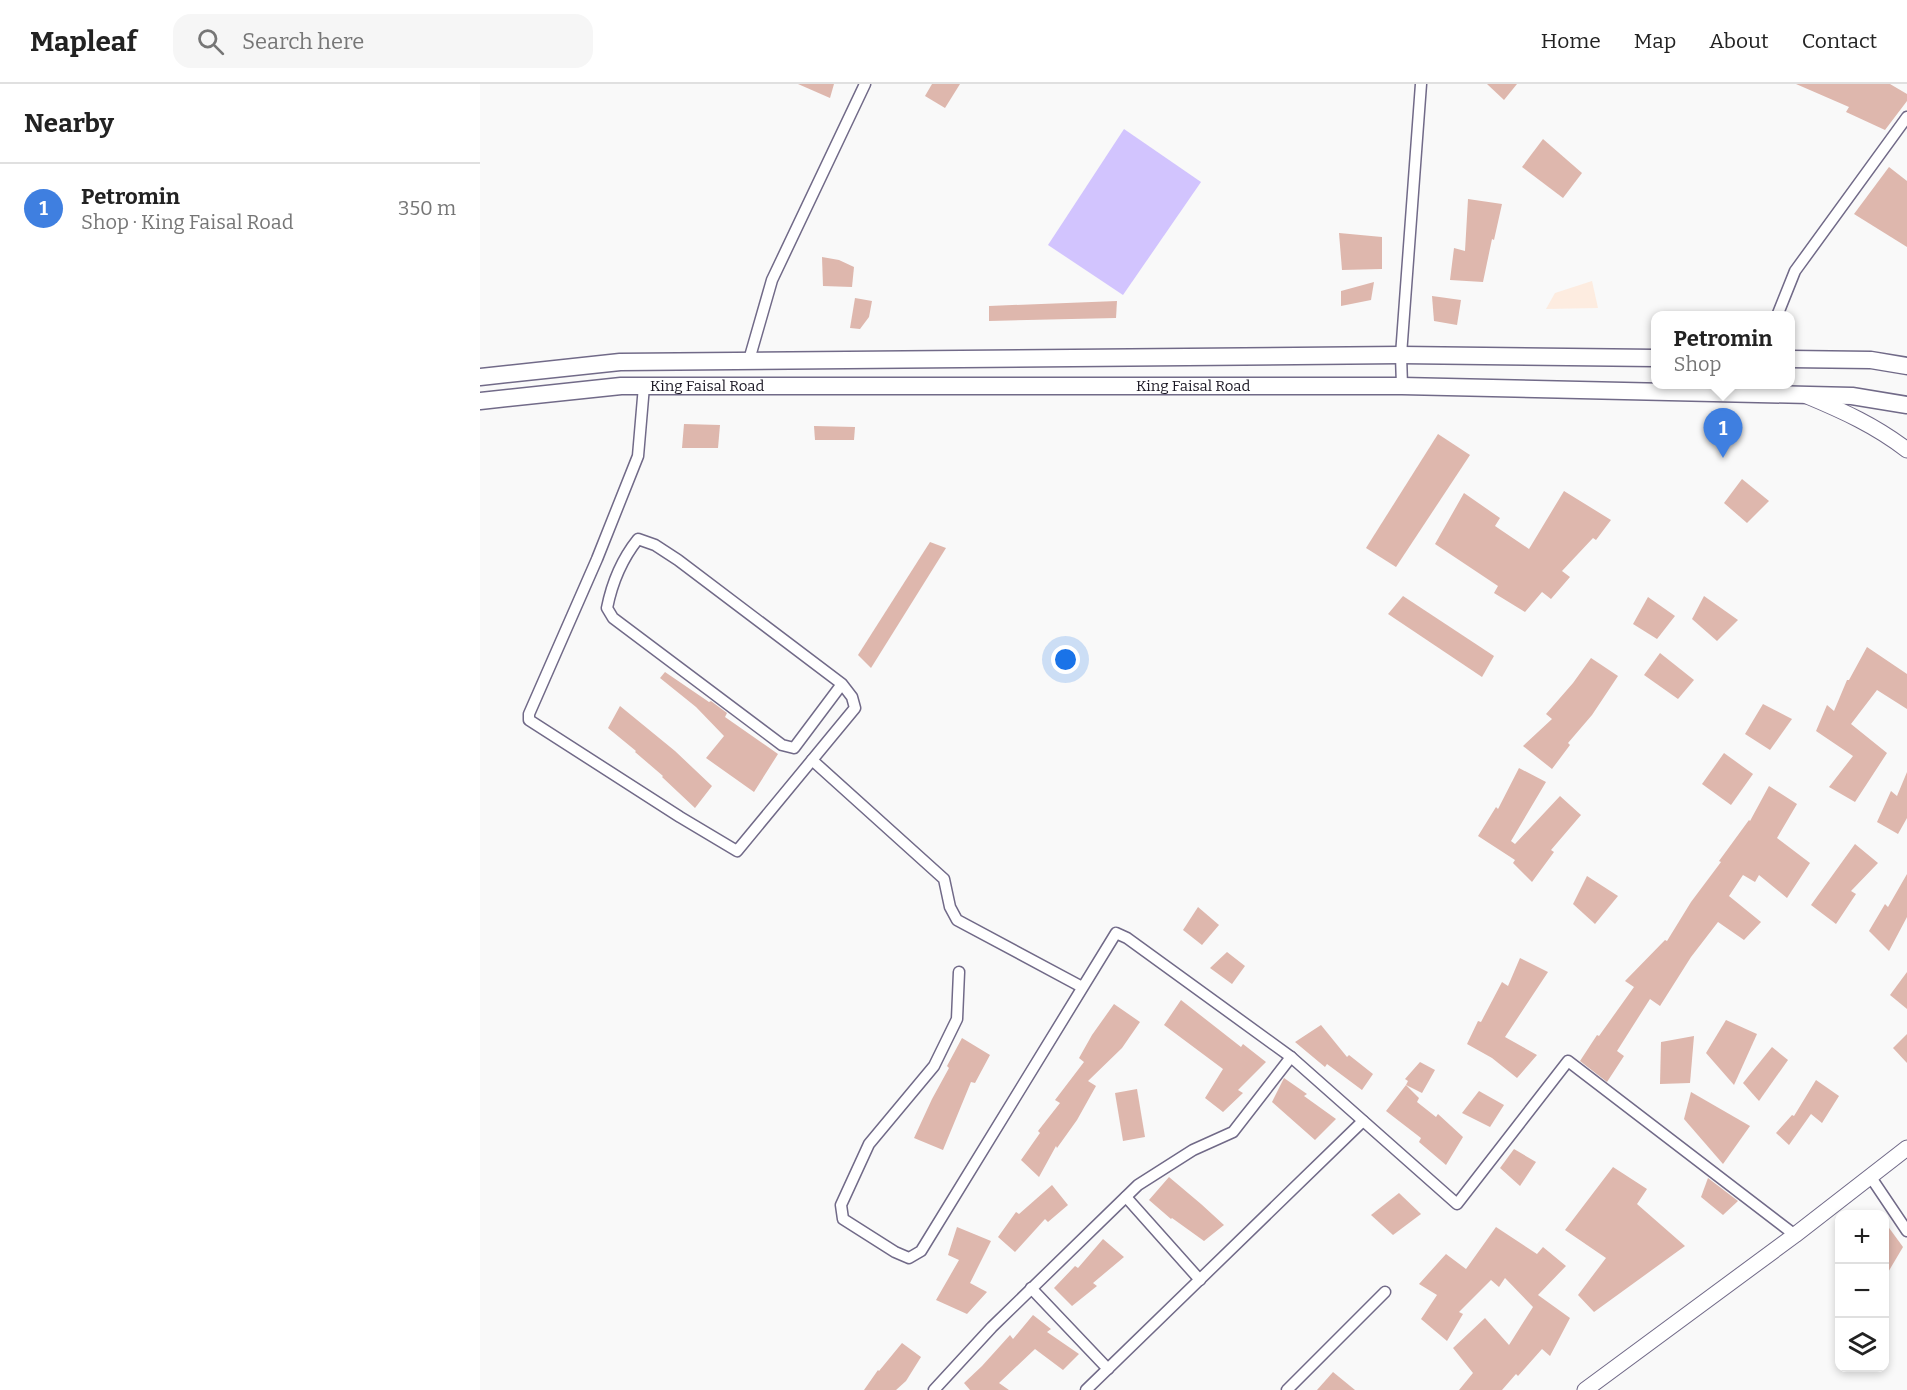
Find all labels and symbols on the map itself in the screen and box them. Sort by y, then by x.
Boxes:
street label: King Faisal Road [650,377,765,395]
street label: King Faisal Road [1136,377,1251,395]
pin: 1 [1704,408,1742,458]
your location [1051,645,1080,674]

